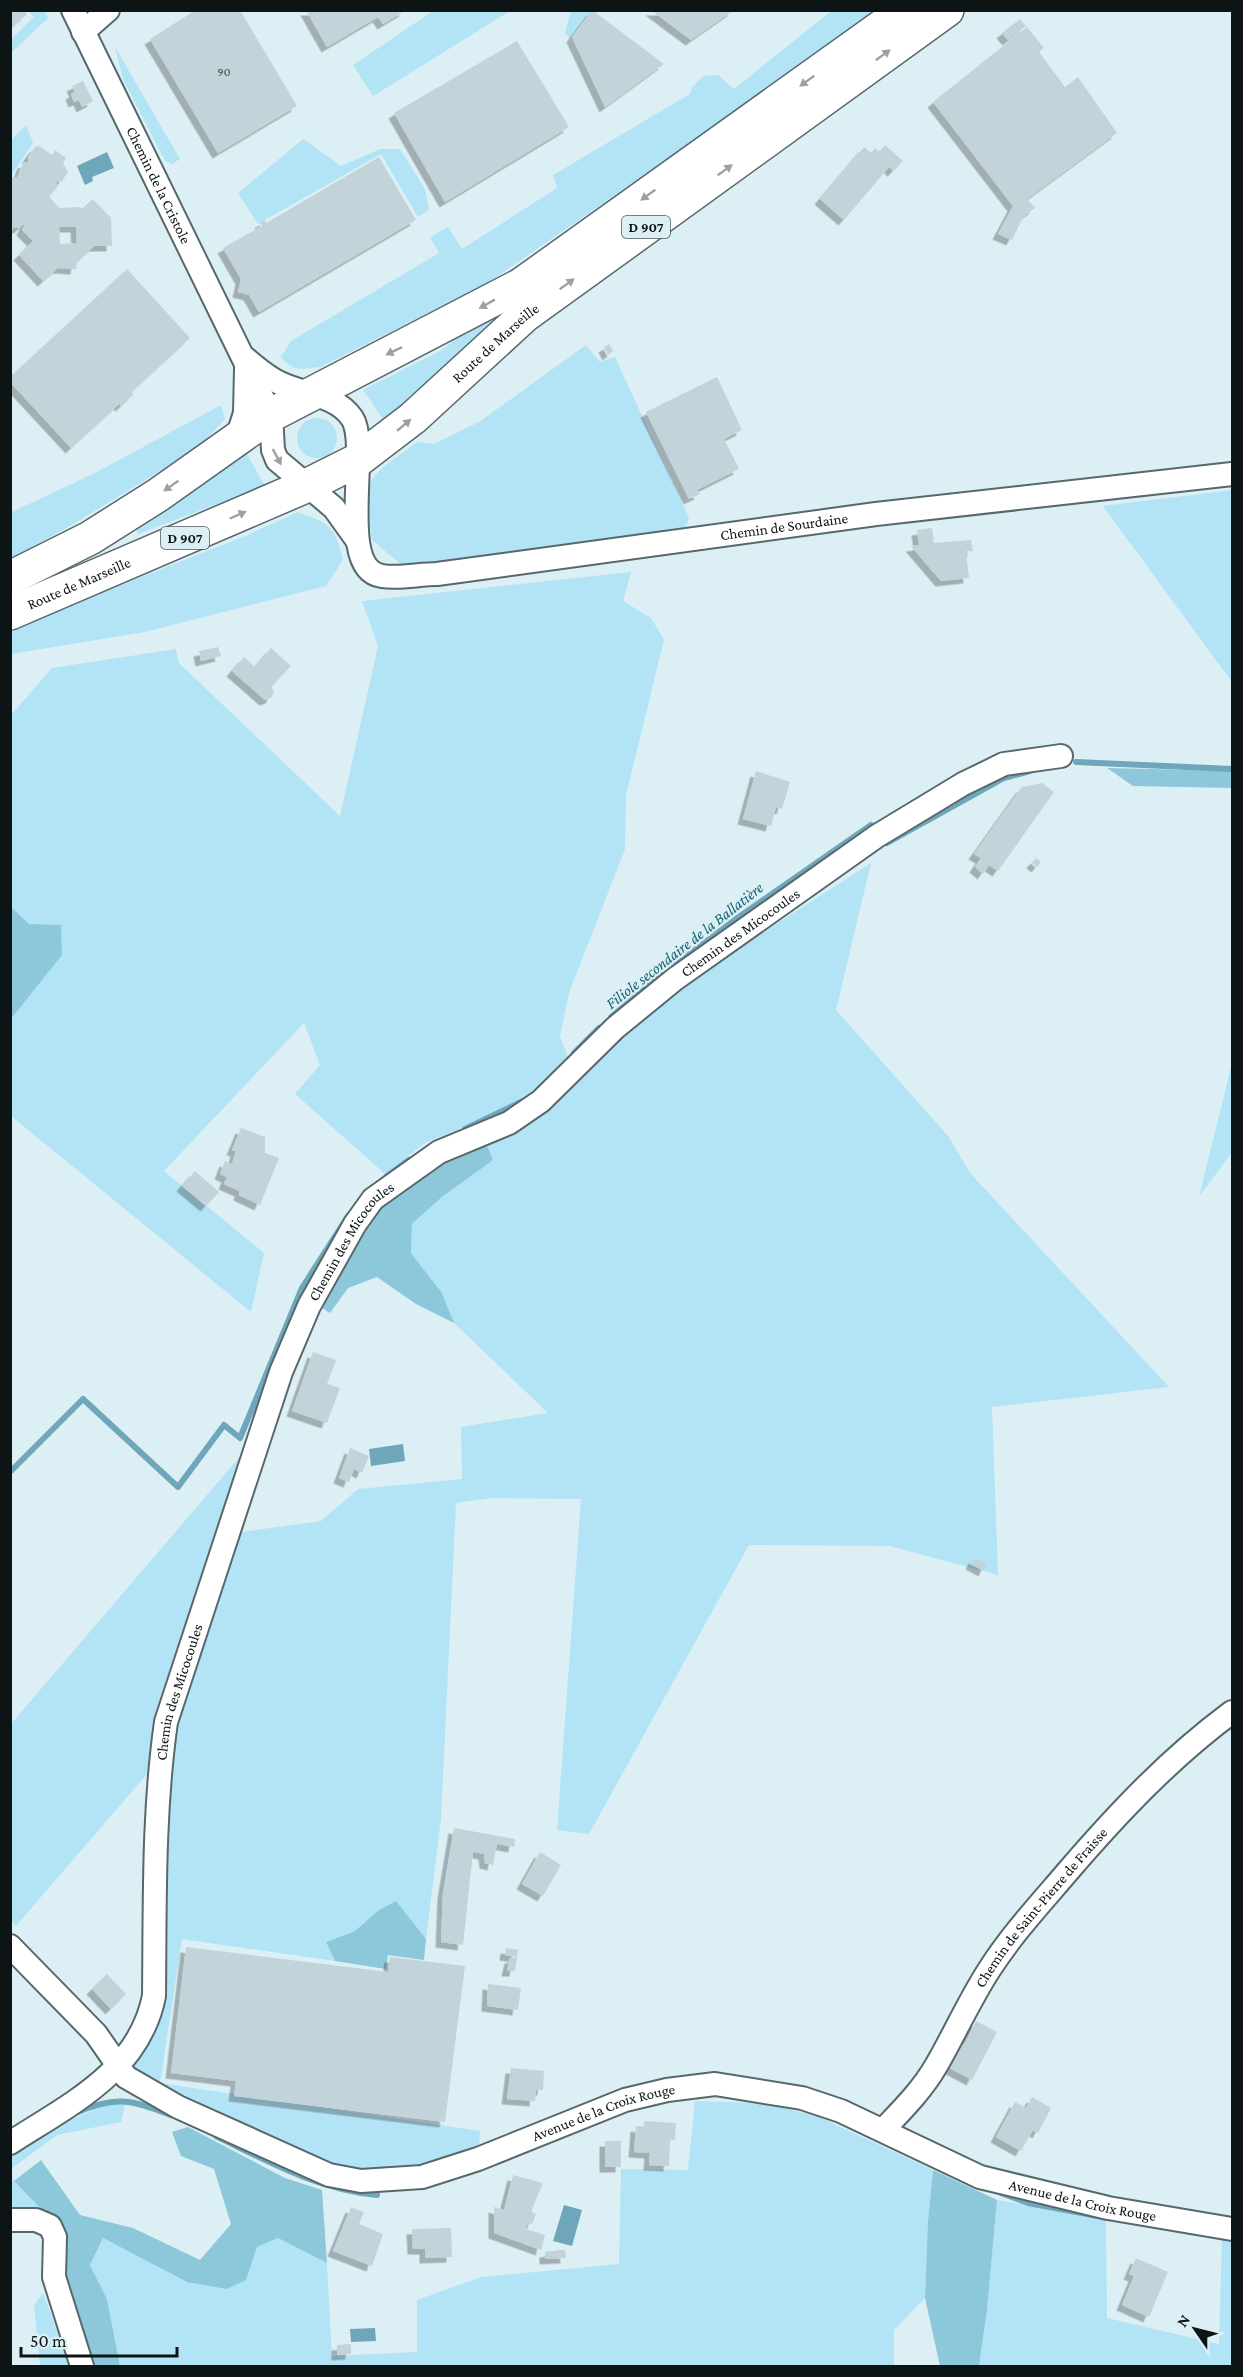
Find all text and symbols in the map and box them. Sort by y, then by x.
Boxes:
one-way arrow [876,50,891,62]
house number: 90 [218,65,231,79]
one-way arrow [799,75,815,87]
street label: Chemin de la Cristole [123,124,194,247]
one-way arrow [718,164,733,176]
one-way arrow [641,189,657,201]
road number: D 907 [622,216,670,238]
one-way arrow [559,278,575,290]
one-way arrow [478,299,495,309]
street label: Route de Marseille [449,300,542,386]
one-way arrow [385,346,402,356]
one-way arrow [396,419,412,432]
one-way arrow [272,449,282,466]
one-way arrow [163,480,179,492]
one-way arrow [229,510,247,519]
street label: Chemin de Sourdaine [719,510,849,543]
road number: D 907 [161,527,209,549]
street label: Route de Marseille [25,554,133,613]
water label: Filiole secondaire de la Ballatière [602,879,766,1012]
street label: Chemin des Micocoules [678,885,803,980]
street label: Chemin des Micocoules [305,1179,397,1304]
street label: Chemin des Micocoules [153,1622,206,1761]
street label: Chemin de Saint-Pierre de Fraisse [972,1824,1111,1990]
street label: Avenue de la Croix Rouge [530,2081,676,2144]
street label: Avenue de la Croix Rouge [1007,2176,1158,2224]
north arrow [1165,2299,1225,2359]
text: N [1173,2311,1193,2330]
scale bar [21,2320,177,2358]
text: 50 m [30,2331,67,2351]

